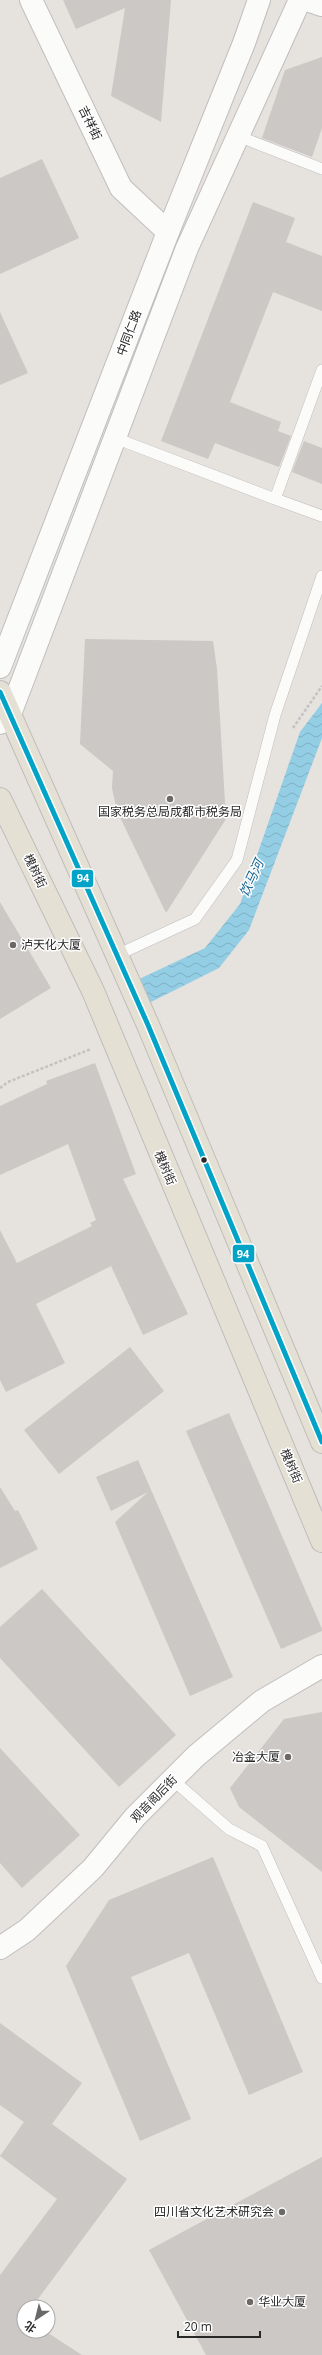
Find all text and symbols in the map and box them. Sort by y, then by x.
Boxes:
street label: 吉祥街 [75,103,106,143]
street label: 中同仁路 [112,307,145,358]
marker: 国家税务总局成都市税务局 [165,794,175,804]
place label: 国家税务总局成都市税务局 [98,803,242,820]
street label: 槐树街 [20,851,51,891]
water label: 饮马河 [235,854,269,899]
line badge: 94 [71,869,94,888]
text: 94 [77,870,90,885]
place label: 泸天化大厦 [21,936,81,953]
marker: 泸天化大厦 [8,940,18,950]
street label: 槐树街 [151,1148,180,1188]
unlabelled marker [199,1155,209,1165]
line badge: 94 [232,1244,255,1263]
text: 94 [237,1246,250,1261]
street label: 槐树街 [277,1446,306,1486]
place label: 冶金大厦 [232,1748,280,1765]
marker: 冶金大厦 [283,1752,293,1762]
street label: 观音阁后街 [127,1771,181,1826]
place label: 四川省文化艺术研究会 [154,2203,274,2220]
marker: 四川省文化艺术研究会 [277,2207,287,2217]
place label: 华业大厦 [258,2293,306,2310]
marker: 华业大厦 [245,2297,255,2307]
north arrow [16,2299,56,2339]
scale bar [178,2313,260,2339]
text: 北 [21,2318,39,2337]
text: 20 m [184,2318,212,2335]

